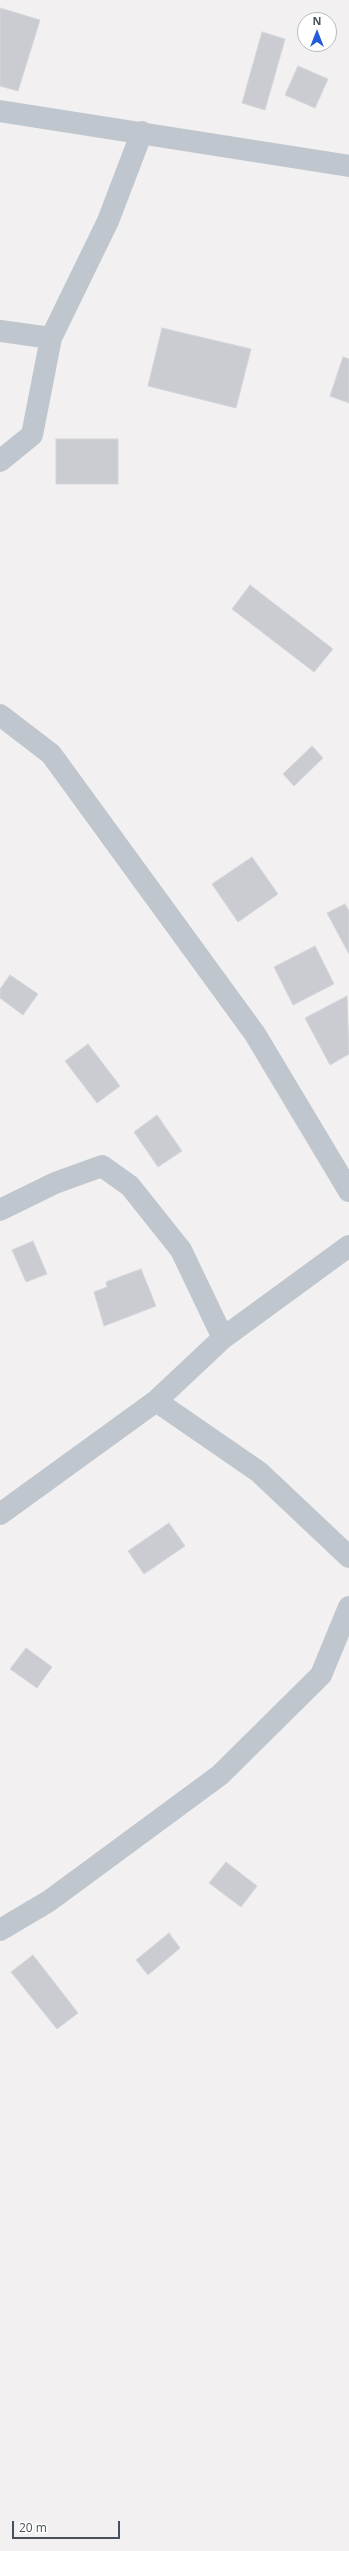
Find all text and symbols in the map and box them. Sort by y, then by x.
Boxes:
north arrow [297,12,337,52]
text: N [313,13,321,28]
scale bar [14,2513,122,2539]
text: 20 m [19,2519,47,2536]

